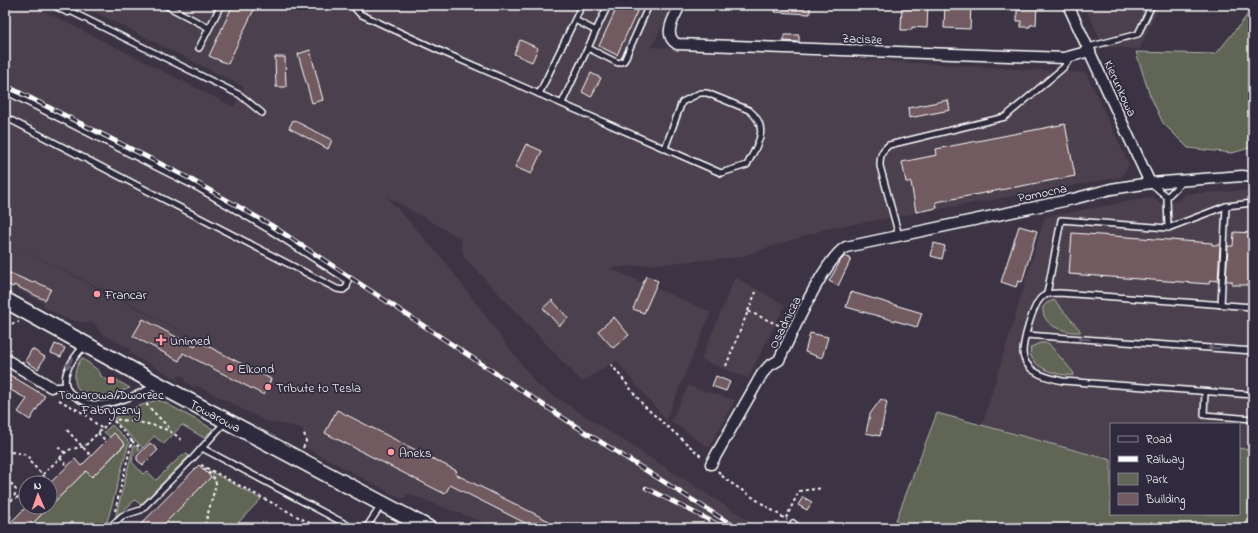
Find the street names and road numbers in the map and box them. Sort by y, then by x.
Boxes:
street label: Zacisze [841,29,883,50]
street label: Kierunkowa [1098,57,1141,120]
street label: Pomocna [1016,179,1069,208]
street label: Osadnicza [764,293,807,352]
street label: Towarowa [186,395,244,438]

